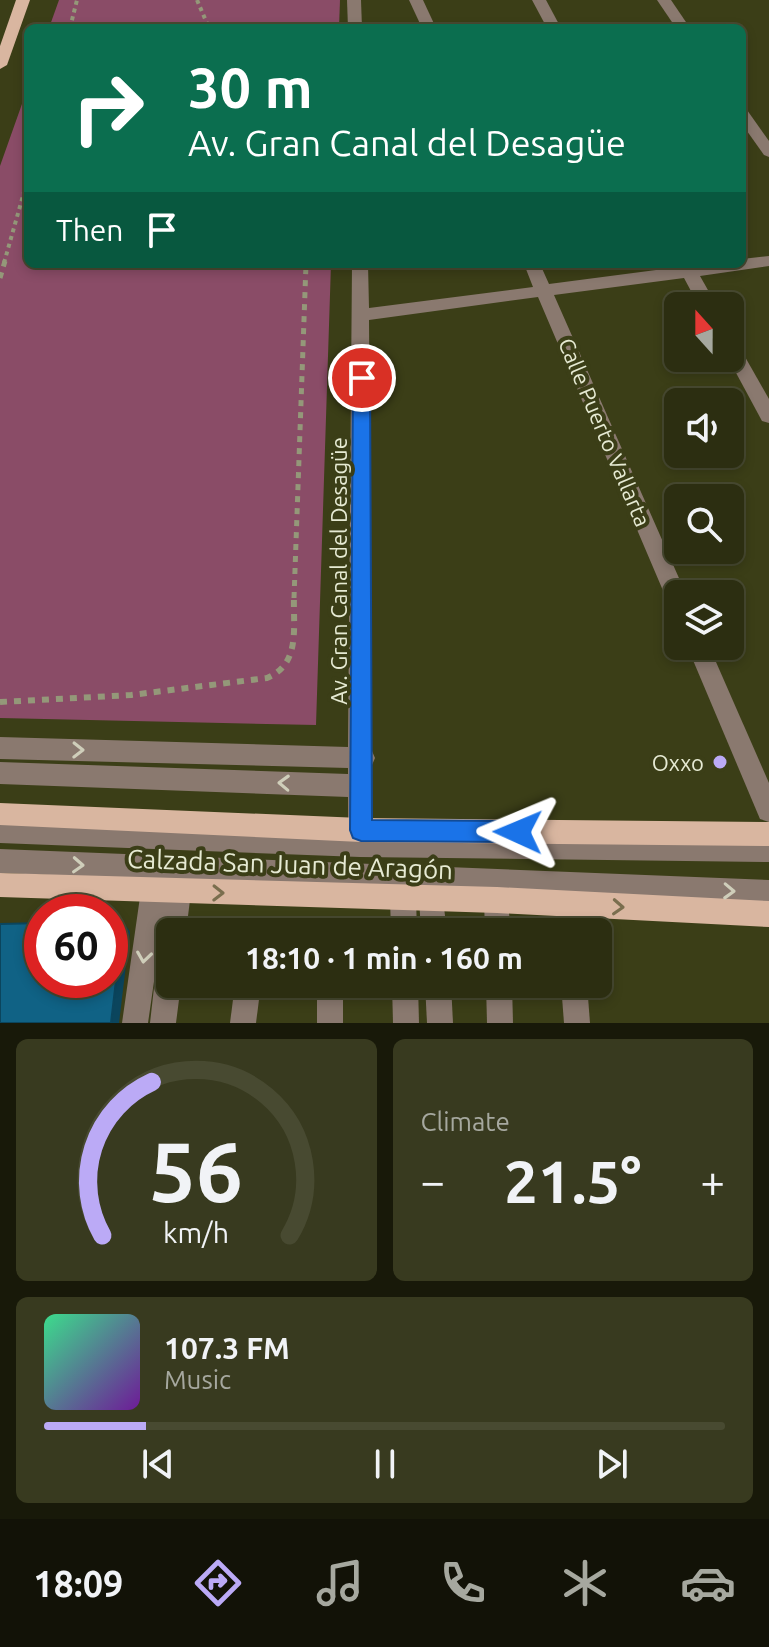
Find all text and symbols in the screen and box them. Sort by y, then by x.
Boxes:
icon: right [56,56,160,160]
text: 30 m [188,56,313,119]
text: Av. Gran Canal del Desagüe [188,122,626,163]
icon: arrive [140,208,184,252]
text: Then [56,213,124,247]
north arrow [664,292,744,372]
map controls [664,292,744,660]
street label: Calle Puerto Vallarta [554,334,656,530]
pin [328,344,396,412]
icon: arrive [340,356,384,400]
button: sound [664,388,744,468]
street label: Av. Gran Canal del Desagüe [326,437,351,705]
button: search [664,484,744,564]
button: layers [664,580,744,660]
one-way arrow [72,741,85,759]
place label: Oxxo [652,750,704,775]
marker: Oxxo [711,753,729,771]
one-way arrow [277,774,290,791]
position arrow [476,790,560,874]
street label: Calzada San Juan de Aragón [126,844,454,884]
one-way arrow [72,856,85,873]
one-way arrow [723,882,736,899]
one-way arrow [212,884,225,902]
speed limit sign: 60 [24,894,128,998]
one-way arrow [611,898,624,915]
text: 18:10 · 1 min · 160 m [245,941,523,975]
one-way arrow [136,950,153,963]
text: Climate [421,1107,510,1136]
text: 56 [149,1124,243,1218]
text: 21.5° [504,1147,641,1214]
text: − [421,1156,445,1205]
text: + [700,1156,725,1205]
text: km/h [163,1216,229,1248]
text: 107.3 FM [164,1331,290,1365]
text: Music [164,1365,231,1394]
icon: previous [136,1442,180,1486]
icon: pause [363,1442,407,1486]
icon: next [590,1442,634,1486]
icon: directions [190,1555,246,1611]
icon: music [312,1555,368,1611]
icon: phone [435,1555,491,1611]
icon: climate [557,1555,613,1611]
icon: car [680,1555,736,1611]
text: 18:09 [33,1563,123,1604]

